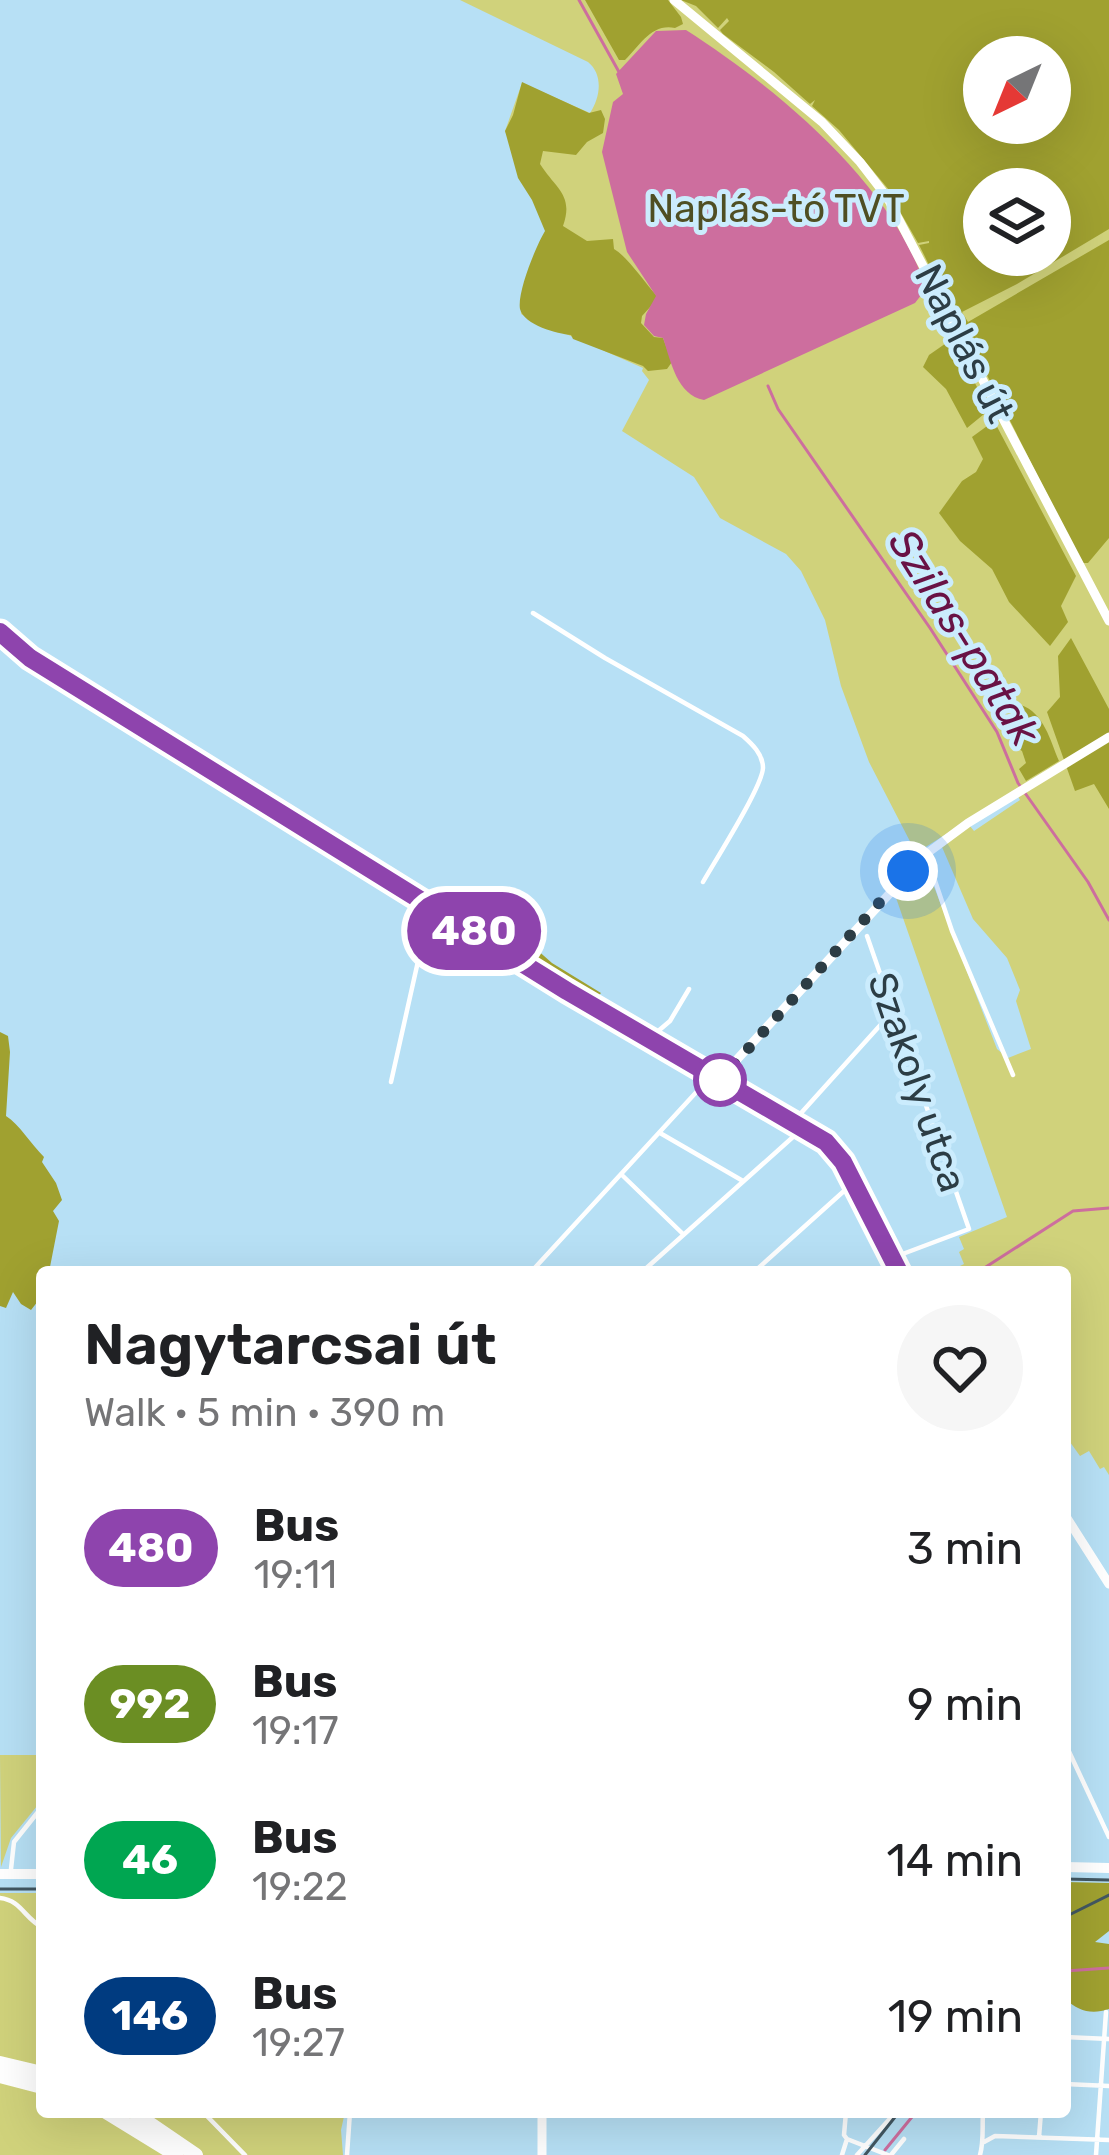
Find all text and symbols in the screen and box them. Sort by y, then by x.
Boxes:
north arrow [963,36,1071,144]
map controls [963,36,1071,276]
button: layers [963,168,1071,276]
park label: Naplás-tó TVT [647,186,905,232]
street label: Naplás út [905,257,1023,430]
water label: Szilas-patak [878,520,1051,756]
your location [878,841,938,901]
line badge: 480 [405,892,543,970]
text: 480 [431,906,517,956]
street label: Szakoly utca [858,967,976,1198]
unlabelled marker [695,1055,745,1105]
button: heart [897,1305,1023,1431]
text: Nagytarcsai út [84,1311,496,1378]
text: Walk · 5 min · 390 m [84,1390,445,1436]
text: Bus [254,1499,339,1552]
text: 3 min [907,1522,1023,1575]
text: 480 [108,1523,194,1573]
text: 19:11 [254,1552,337,1598]
text: Bus [252,1655,337,1708]
text: 9 min [907,1678,1023,1731]
text: 992 [109,1679,191,1729]
text: 19:17 [252,1708,339,1754]
text: Bus [252,1811,337,1864]
text: 14 min [887,1834,1023,1887]
text: 46 [122,1835,178,1885]
text: 19:22 [252,1864,348,1910]
text: Bus [252,1967,337,2020]
text: 19 min [888,1990,1023,2043]
text: 146 [112,1991,188,2041]
text: 19:27 [252,2020,345,2066]

